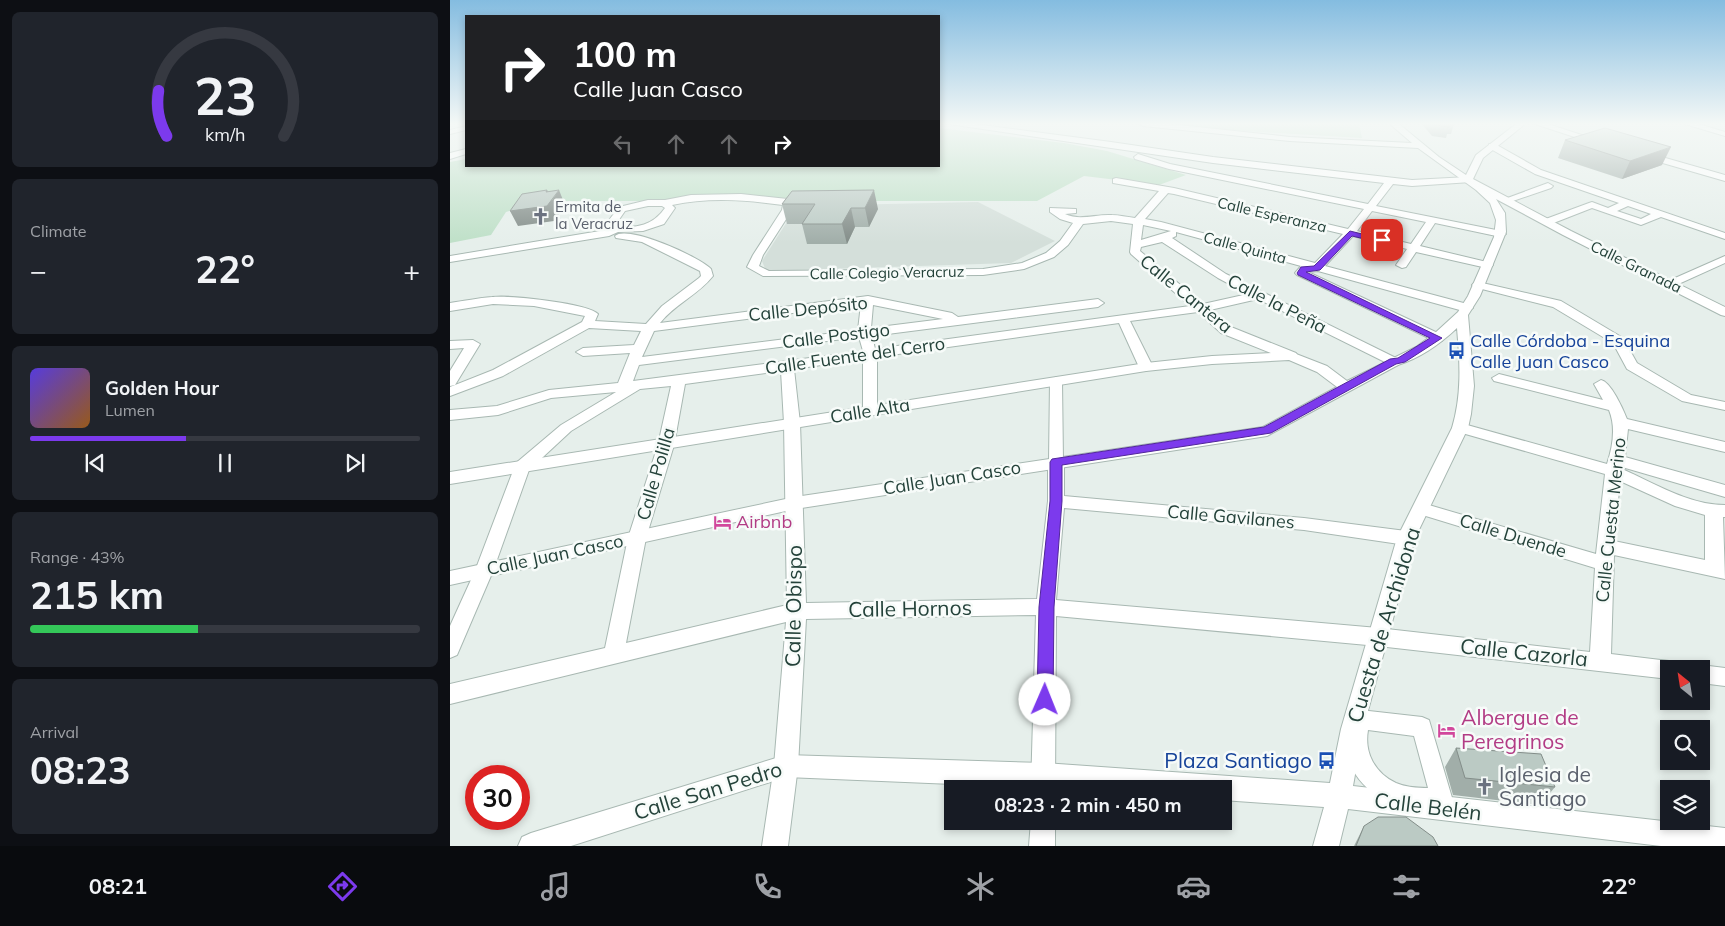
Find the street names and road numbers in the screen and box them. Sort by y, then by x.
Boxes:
street label: Calle Esperanza [1216,193,1329,236]
street label: Calle Quinta [1202,227,1289,268]
street label: Calle Granada [1587,236,1685,297]
street label: Calle Cantera [1135,249,1237,338]
street label: Calle Colegio Veracruz [809,262,965,283]
street label: Calle la Peña [1224,269,1331,338]
street label: Calle Depósito [747,291,869,326]
street label: Calle Postigo [781,318,891,354]
street label: Calle Fuente del Cerro [763,331,946,380]
street label: Calle Alta [828,393,911,428]
street label: Calle Polilla [631,425,680,523]
street label: Calle Cuesta Merino [1590,436,1631,604]
street label: Calle Juan Casco [881,455,1022,500]
street label: Calle Gavilanes [1166,499,1296,534]
street label: Calle Duende [1457,508,1569,563]
street label: Cuesta de Archidona [1341,524,1425,726]
street label: Calle Juan Casco [485,529,625,580]
street label: Calle Obispo [779,545,807,667]
street label: Calle Hornos [848,594,972,622]
street label: Calle Cazorla [1459,632,1589,672]
street label: Calle San Pedro [630,755,785,825]
street label: Calle Belén [1373,787,1483,825]

